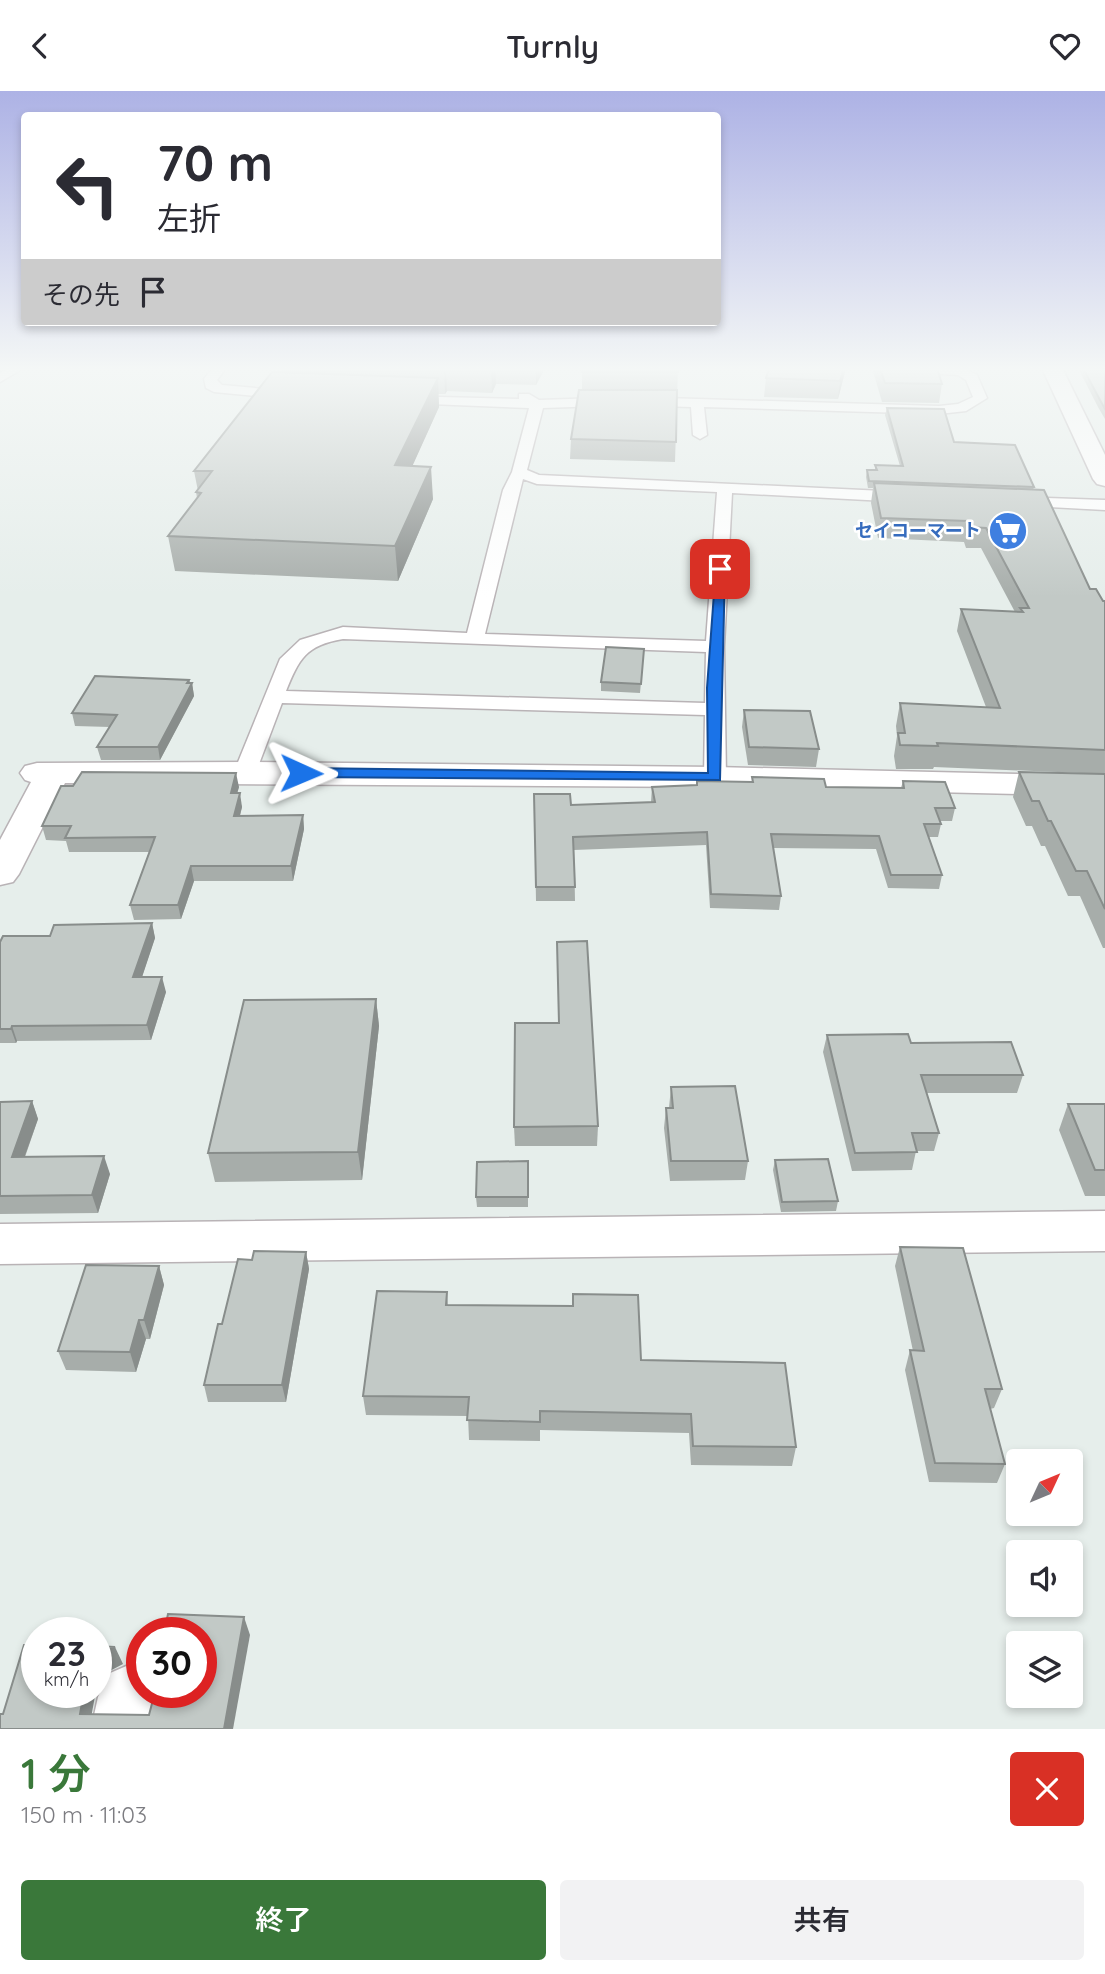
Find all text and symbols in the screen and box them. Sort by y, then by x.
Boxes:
text: Turnly [506,26,599,66]
icon: back [21,27,59,65]
icon: heart [1046,27,1084,65]
text: 70 m [157,132,273,193]
icon: left [42,140,133,231]
text: 左折 [157,198,221,238]
icon: arrive [134,273,172,311]
text: その先 [42,278,120,311]
supermarket icon: セイコーマート [987,510,1029,552]
place label: セイコーマート [855,519,981,542]
pin [690,539,750,599]
icon: arrive [701,550,739,588]
position arrow [264,736,338,810]
north arrow [1006,1449,1083,1526]
map controls [1006,1449,1083,1708]
button: sound [1006,1540,1083,1617]
speed limit sign: 30 [126,1617,217,1708]
text: 23 [47,1631,86,1675]
button: layers [1006,1631,1083,1708]
text: km/h [44,1668,89,1691]
text: 1 分 [21,1747,91,1800]
button: close [1010,1752,1084,1826]
text: 150 m · 11:03 [21,1800,147,1829]
button: 終了 [21,1880,546,1960]
button: 共有 [560,1880,1084,1960]

